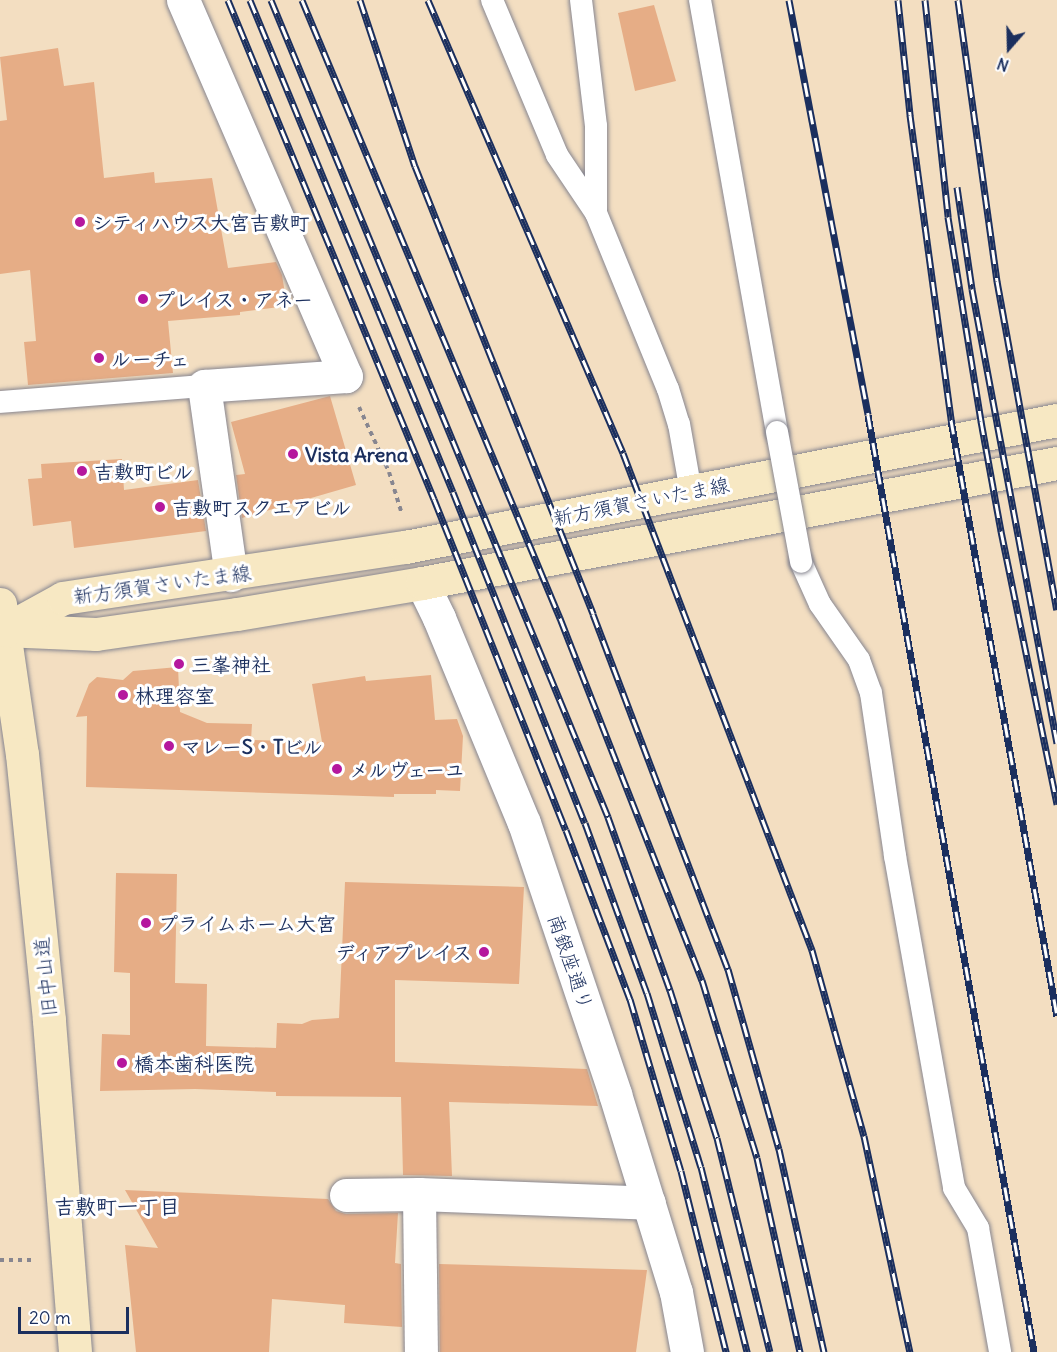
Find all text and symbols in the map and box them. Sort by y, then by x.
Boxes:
north arrow [979,18,1039,78]
text: N [994,54,1011,76]
place label: シティハウス大宮吉敷町 [92,210,312,234]
marker: シティハウス大宮吉敷町 [73,215,87,229]
place label: プレイス・アネー [155,287,314,311]
marker: プレイス・アネー [136,292,150,306]
place label: ルーチェ [111,346,192,370]
marker: ルーチェ [92,351,106,365]
place label: Vista Arena [305,442,408,466]
marker: Vista Arena [286,447,300,461]
place label: 吉敷町ビル [94,459,194,483]
marker: 吉敷町ビル [75,464,89,478]
street label: 新方須賀さいたま線 [550,472,732,530]
place label: 吉敷町スクエアビル [172,495,352,519]
marker: 吉敷町スクエアビル [153,500,167,514]
street label: 新方須賀さいたま線 [71,560,253,608]
place label: 三峯神社 [191,652,271,676]
marker: 三峯神社 [172,657,186,671]
place label: 林理容室 [135,683,215,707]
marker: 林理容室 [116,688,130,702]
place label: マレーS・Tビル [181,734,323,758]
marker: マレーS・Tビル [162,739,176,753]
place label: メルヴェーユ [349,757,468,781]
marker: メルヴェーユ [330,762,344,776]
place label: プライムホーム大宮 [158,911,338,935]
street label: 南銀座通り [543,911,599,1013]
marker: プライムホーム大宮 [139,916,153,930]
street label: 旧中山道 [29,936,61,1018]
place label: ディアプレイス [332,940,472,964]
marker: ディアプレイス [477,945,491,959]
place label: 橋本歯科医院 [134,1051,254,1075]
marker: 橋本歯科医院 [115,1056,129,1070]
district label: 吉敷町一丁目 [54,1194,180,1220]
scale bar [21,1295,132,1333]
text: 20 m [29,1306,71,1329]

